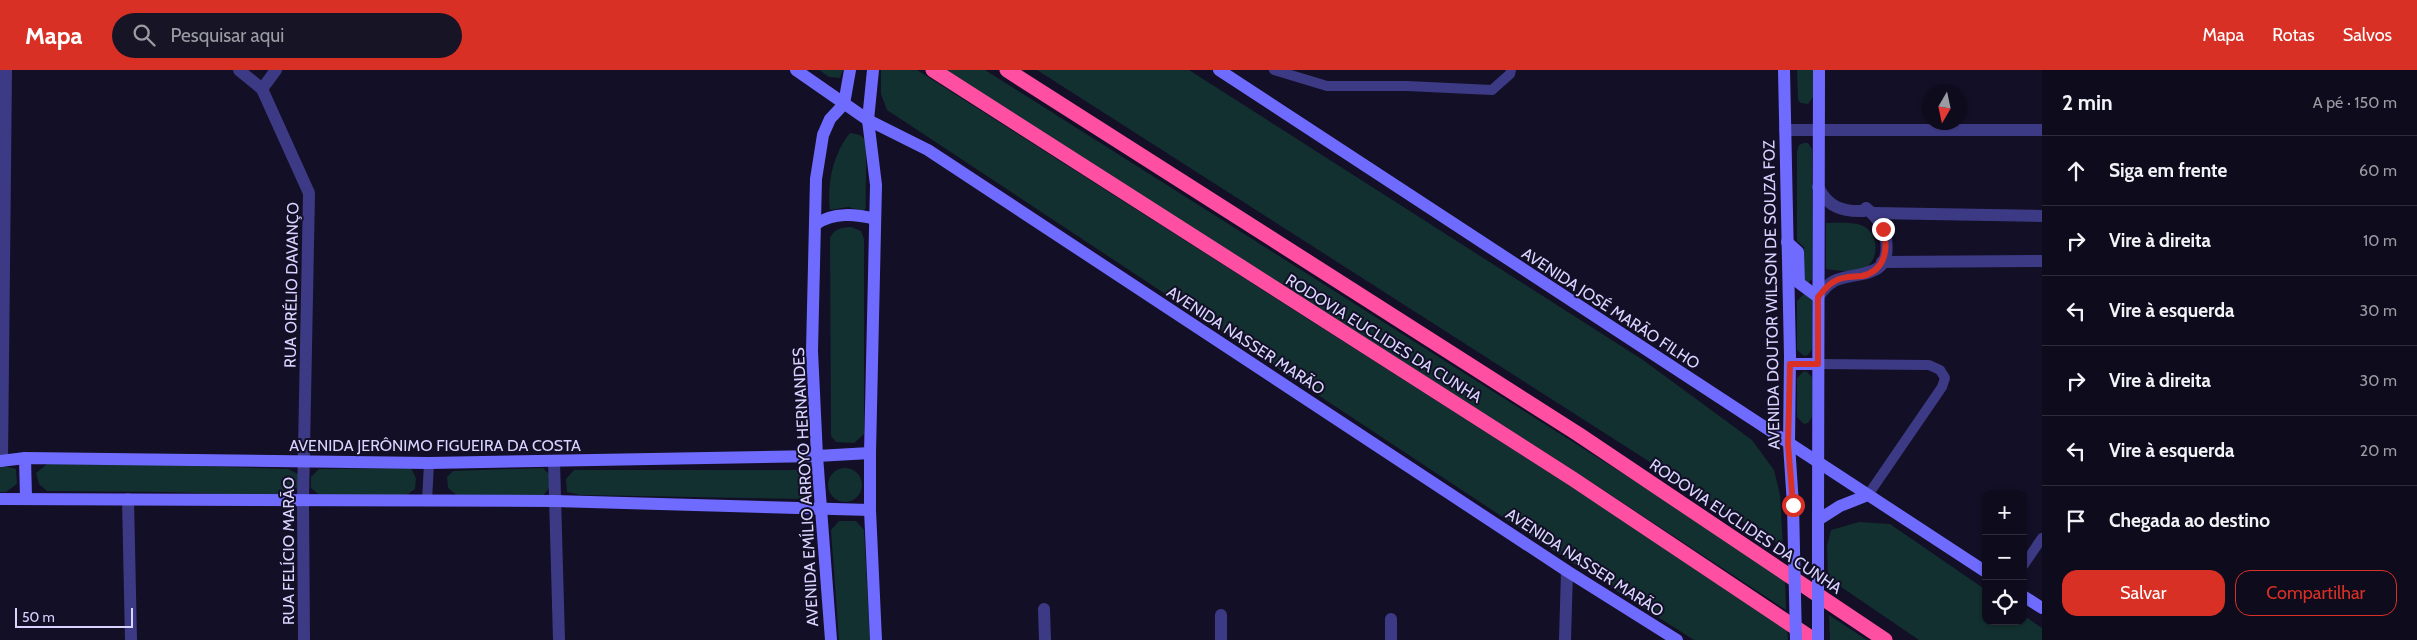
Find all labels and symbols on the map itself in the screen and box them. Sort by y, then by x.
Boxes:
north arrow [1922,85,1967,130]
street label: AVENIDA DOUTOR WILSON DE SOUZA FOZ [1759,140,1784,450]
street label: RUA ORÉLIO DAVANÇO [281,202,302,368]
route end [1872,218,1895,241]
street label: AVENIDA JOSÉ MARÃO FILHO [1518,244,1703,373]
street label: RODOVIA EUCLIDES DA CUNHA [1282,270,1485,407]
street label: AVENIDA NASSER MARÃO [1163,282,1328,399]
street label: AVENIDA EMÍLIO ARROYO HERNANDES [789,347,822,627]
street label: AVENIDA JERÔNIMO FIGUEIRA DA COSTA [289,436,581,455]
street label: RODOVIA EUCLIDES DA CUNHA [1646,455,1845,598]
street label: RUA FELÍCIO MARÃO [279,477,298,625]
route start [1782,494,1805,517]
street label: AVENIDA NASSER MARÃO [1502,504,1667,621]
scale bar [15,605,132,628]

